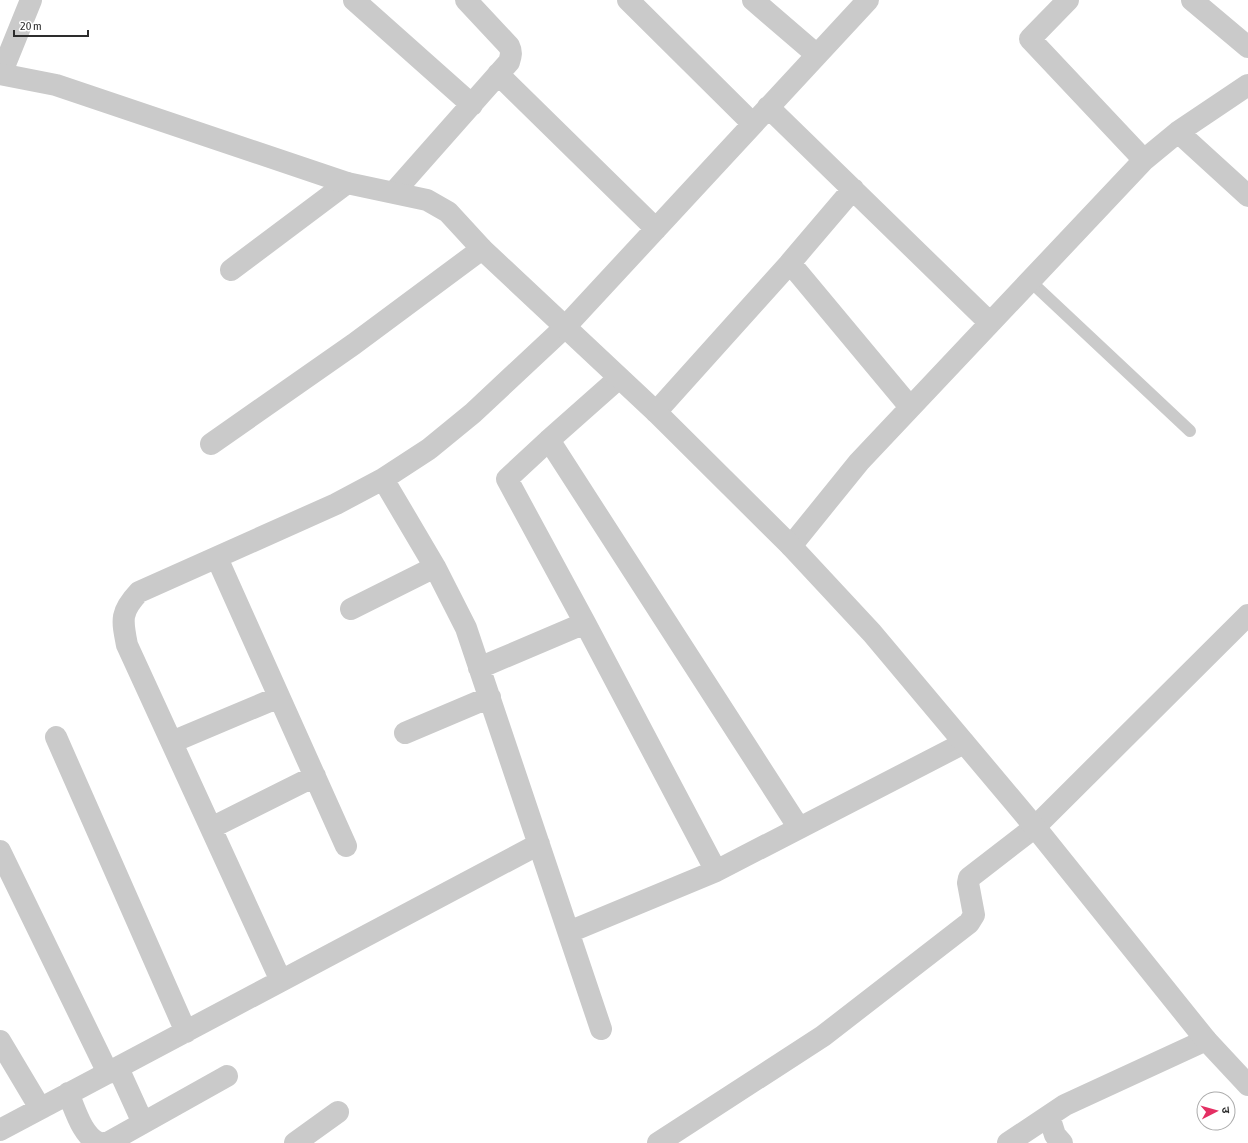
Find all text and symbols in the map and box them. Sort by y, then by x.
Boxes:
scale bar [14,12,88,38]
text: 20 m [20,19,42,33]
north arrow [1196,1091,1236,1131]
text: उ [1220,1106,1232,1114]

